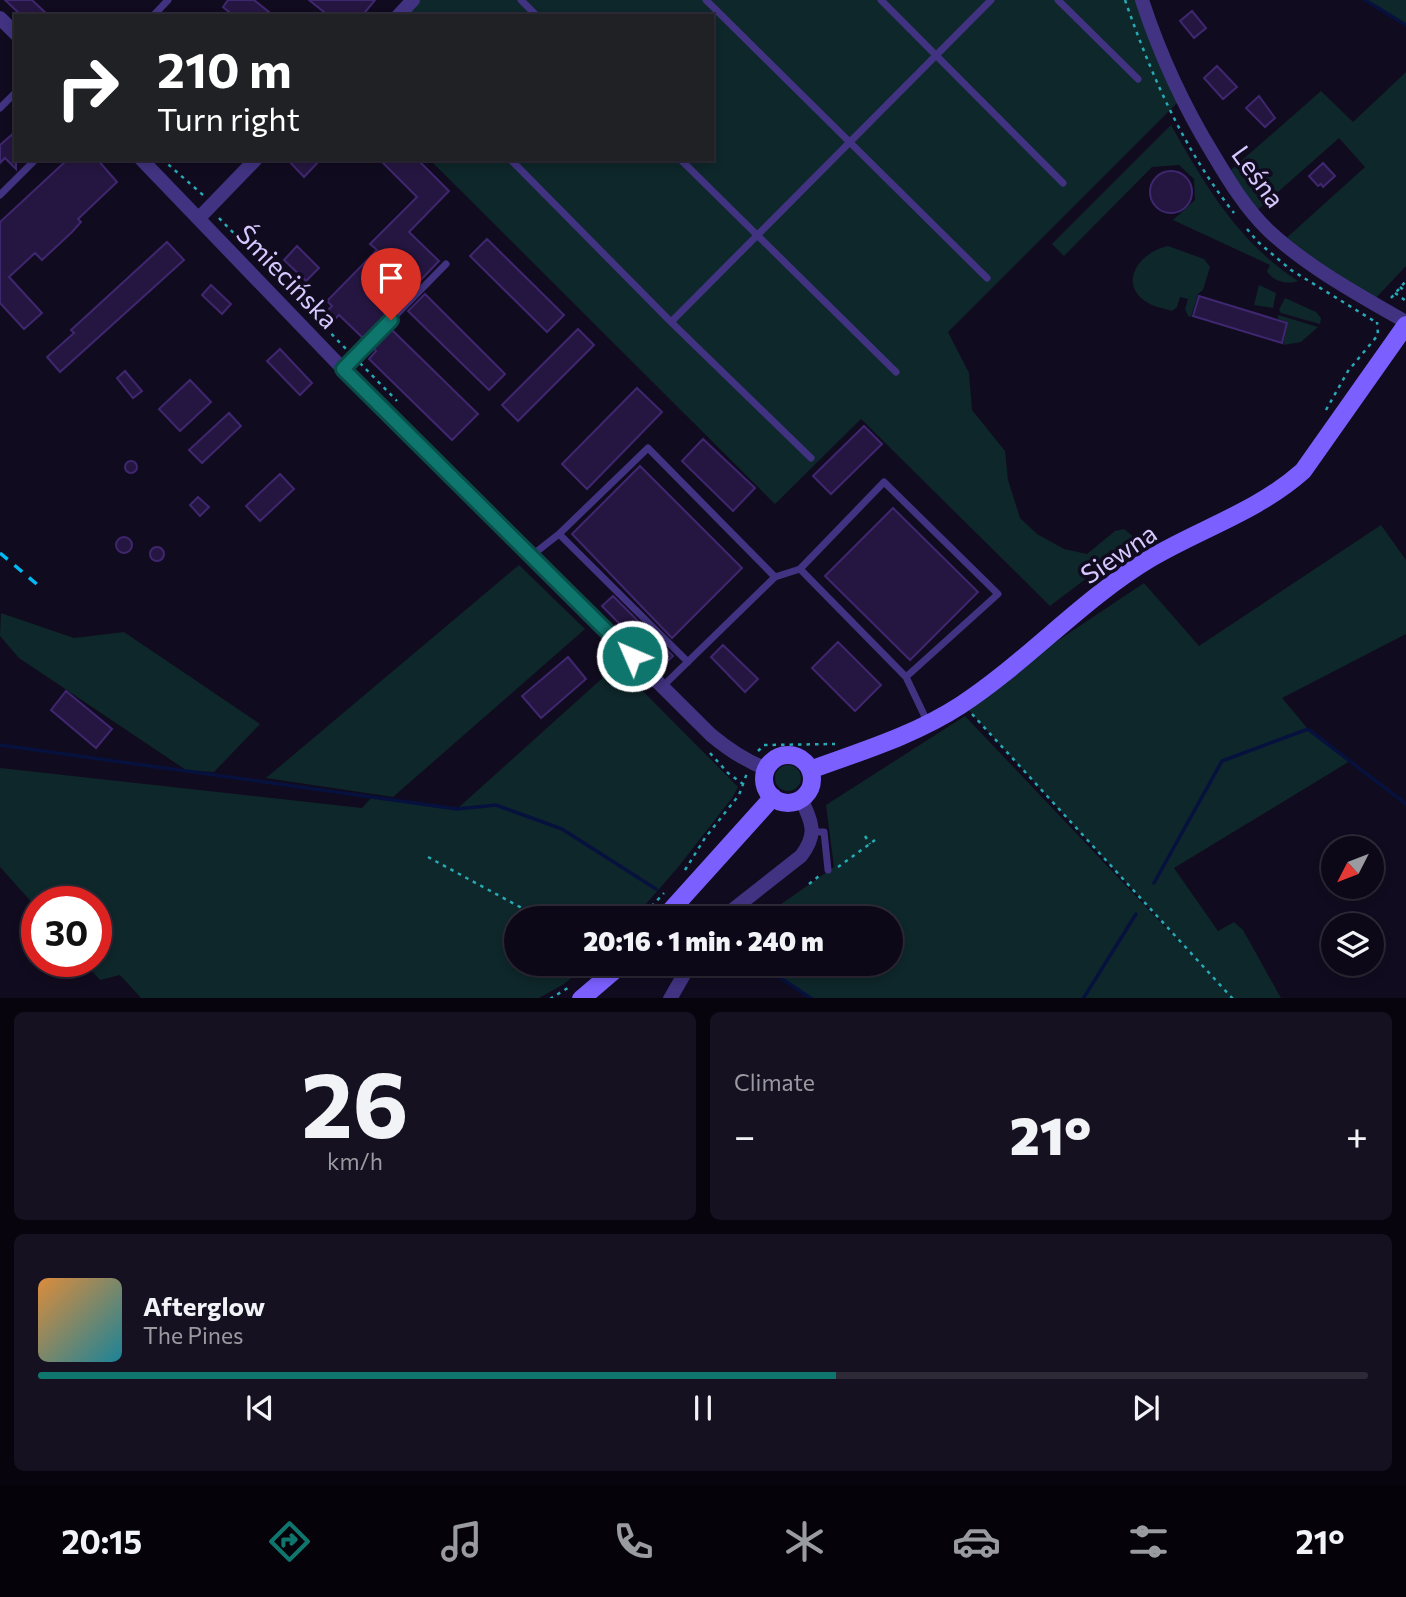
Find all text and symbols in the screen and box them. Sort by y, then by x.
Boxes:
text: 210 m [157,38,292,98]
icon: right [42,42,133,133]
text: Turn right [157,98,300,138]
street label: Leśna [1226,139,1292,213]
street label: Śmiecińska [231,218,345,334]
pin [361,248,421,320]
icon: arrive [372,259,410,297]
street label: Siewna [1074,516,1162,590]
position arrow [595,619,669,693]
north arrow [1321,836,1384,900]
map controls [1321,836,1384,976]
speed limit sign: 30 [21,886,112,977]
button: layers [1321,913,1384,976]
text: 20:16 · 1 min · 240 m [583,925,824,956]
text: 26 [301,1045,409,1157]
text: Climate [734,1068,815,1096]
text: 21° [1010,1102,1091,1166]
text: − [734,1111,756,1158]
text: + [1346,1111,1368,1158]
text: km/h [327,1147,383,1175]
text: Afterglow [143,1290,265,1321]
text: The Pines [143,1321,244,1349]
icon: previous [241,1389,279,1427]
icon: pause [684,1389,722,1427]
icon: next [1127,1389,1165,1427]
icon: directions [265,1517,314,1566]
icon: music [437,1517,486,1566]
icon: phone [609,1517,658,1566]
icon: climate [780,1517,829,1566]
icon: car [952,1517,1001,1566]
icon: filters [1124,1517,1173,1566]
text: 20:15 [61,1521,142,1561]
text: 21° [1296,1521,1345,1561]

